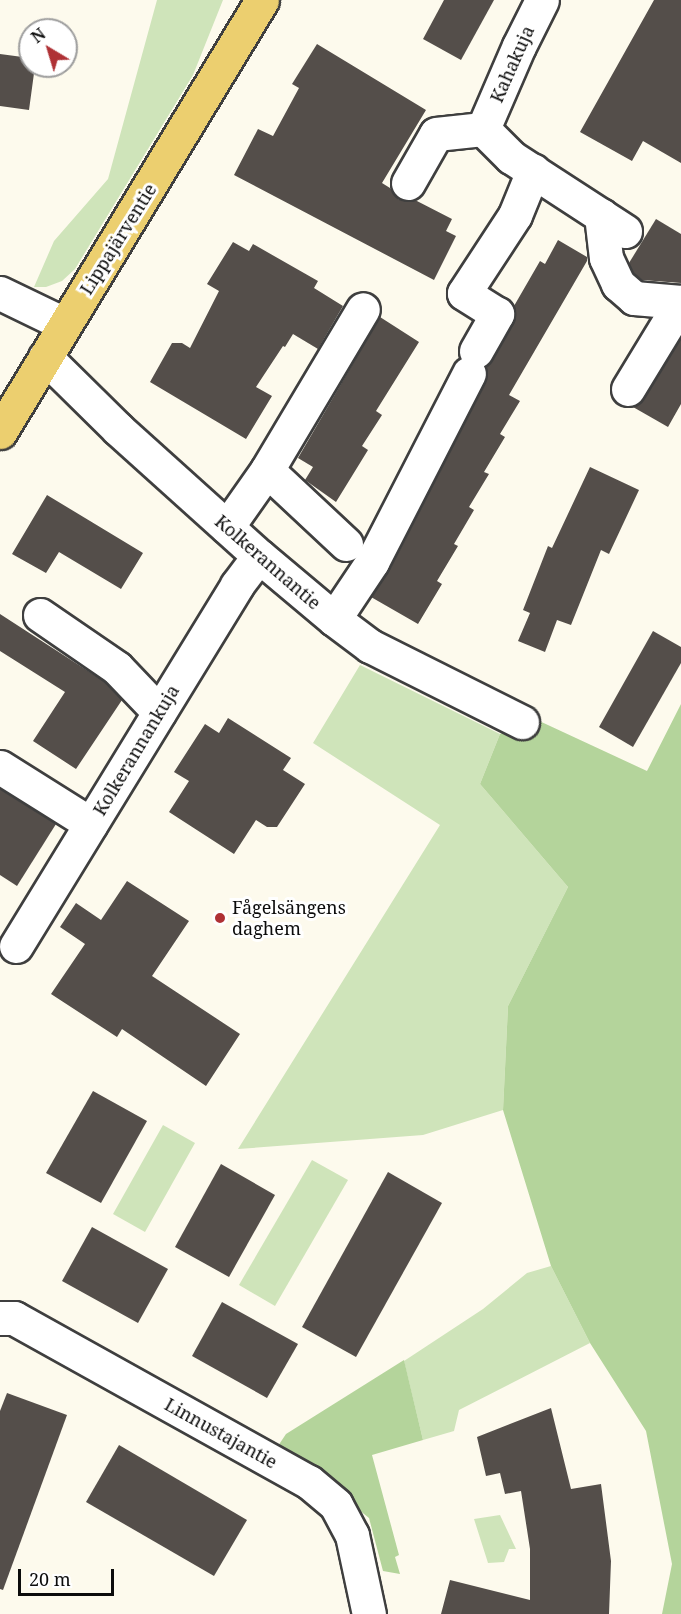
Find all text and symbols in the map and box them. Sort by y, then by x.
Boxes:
north arrow [18,18,78,78]
street label: Kahakuja [485,22,539,106]
text: N [26,23,50,48]
street label: Lippajärventie [75,180,161,298]
street label: Kolkerannantie [211,510,325,614]
street label: Kolkerannankuja [88,681,184,819]
place label: Fågelsängens daghem [232,897,346,940]
marker: Fågelsängens daghem [213,911,227,925]
street label: Linnustajantie [161,1393,281,1473]
scale bar [21,1557,117,1595]
text: 20 m [29,1567,71,1591]

